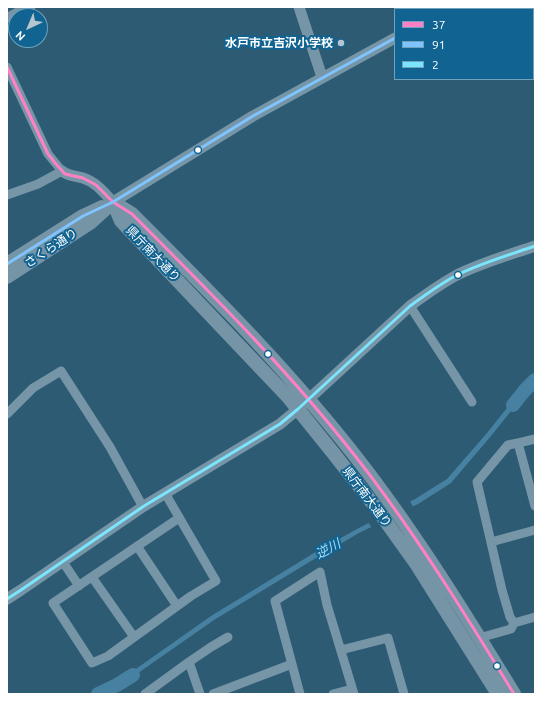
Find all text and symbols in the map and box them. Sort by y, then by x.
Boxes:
north arrow [8,8,48,48]
legend [394,8,534,80]
text: 37 [432,18,446,31]
text: N [13,29,27,43]
place label: 水戸市立吉沢小学校 [225,36,333,50]
marker: 水戸市立吉沢小学校 [336,38,346,48]
text: 91 [432,38,446,51]
text: 2 [432,58,439,71]
unlabelled marker [193,145,203,155]
street label: 県庁南大通り [123,223,183,285]
street label: さくら通り [22,226,80,270]
unlabelled marker [453,270,463,280]
unlabelled marker [263,349,273,359]
street label: 県庁南大通り [340,464,394,530]
water label: 逆川 [313,536,343,562]
unlabelled marker [492,661,502,671]

